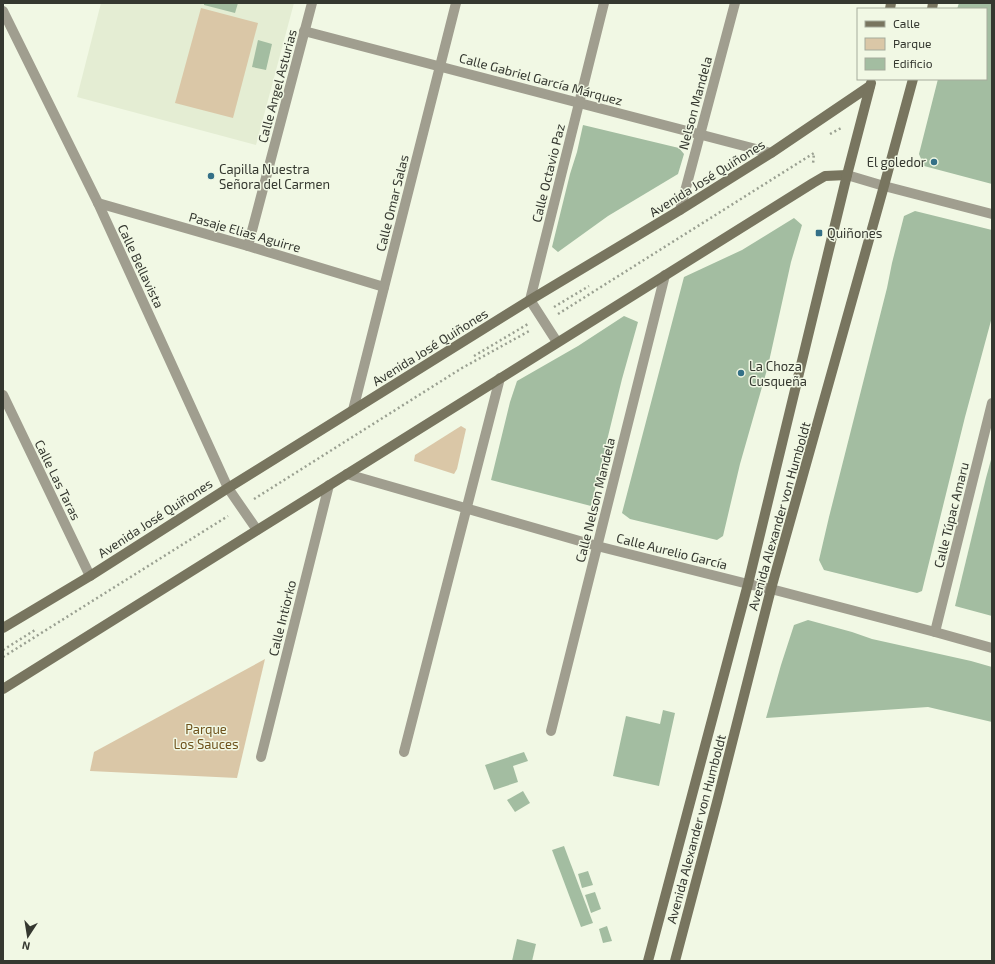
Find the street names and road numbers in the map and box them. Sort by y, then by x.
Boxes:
street label: Calle Angel Asturias [254,27,300,145]
street label: Calle Gabriel García Márquez [457,49,625,109]
street label: Nelson Mandela [675,55,715,151]
street label: Calle Octavio Paz [528,122,568,224]
street label: Avenida José Quiñones [646,136,768,220]
street label: Calle Omar Salas [372,153,412,253]
street label: Pasaje Elias Aguirre [187,208,303,256]
street label: Calle Bellavista [115,221,167,311]
street label: Avenida José Quiñones [369,305,491,389]
street label: Avenida Alexander von Humboldt [744,420,814,612]
street label: Calle Nelson Mandela [572,436,618,564]
street label: Calle Las Taras [32,437,84,523]
street label: Calle Túpac Amaru [930,460,972,570]
street label: Avenida José Quiñones [95,475,215,561]
street label: Calle Aurelio García [615,529,729,573]
street label: Calle Intiorko [265,578,299,658]
street label: Avenida Alexander von Humboldt [663,733,729,925]

